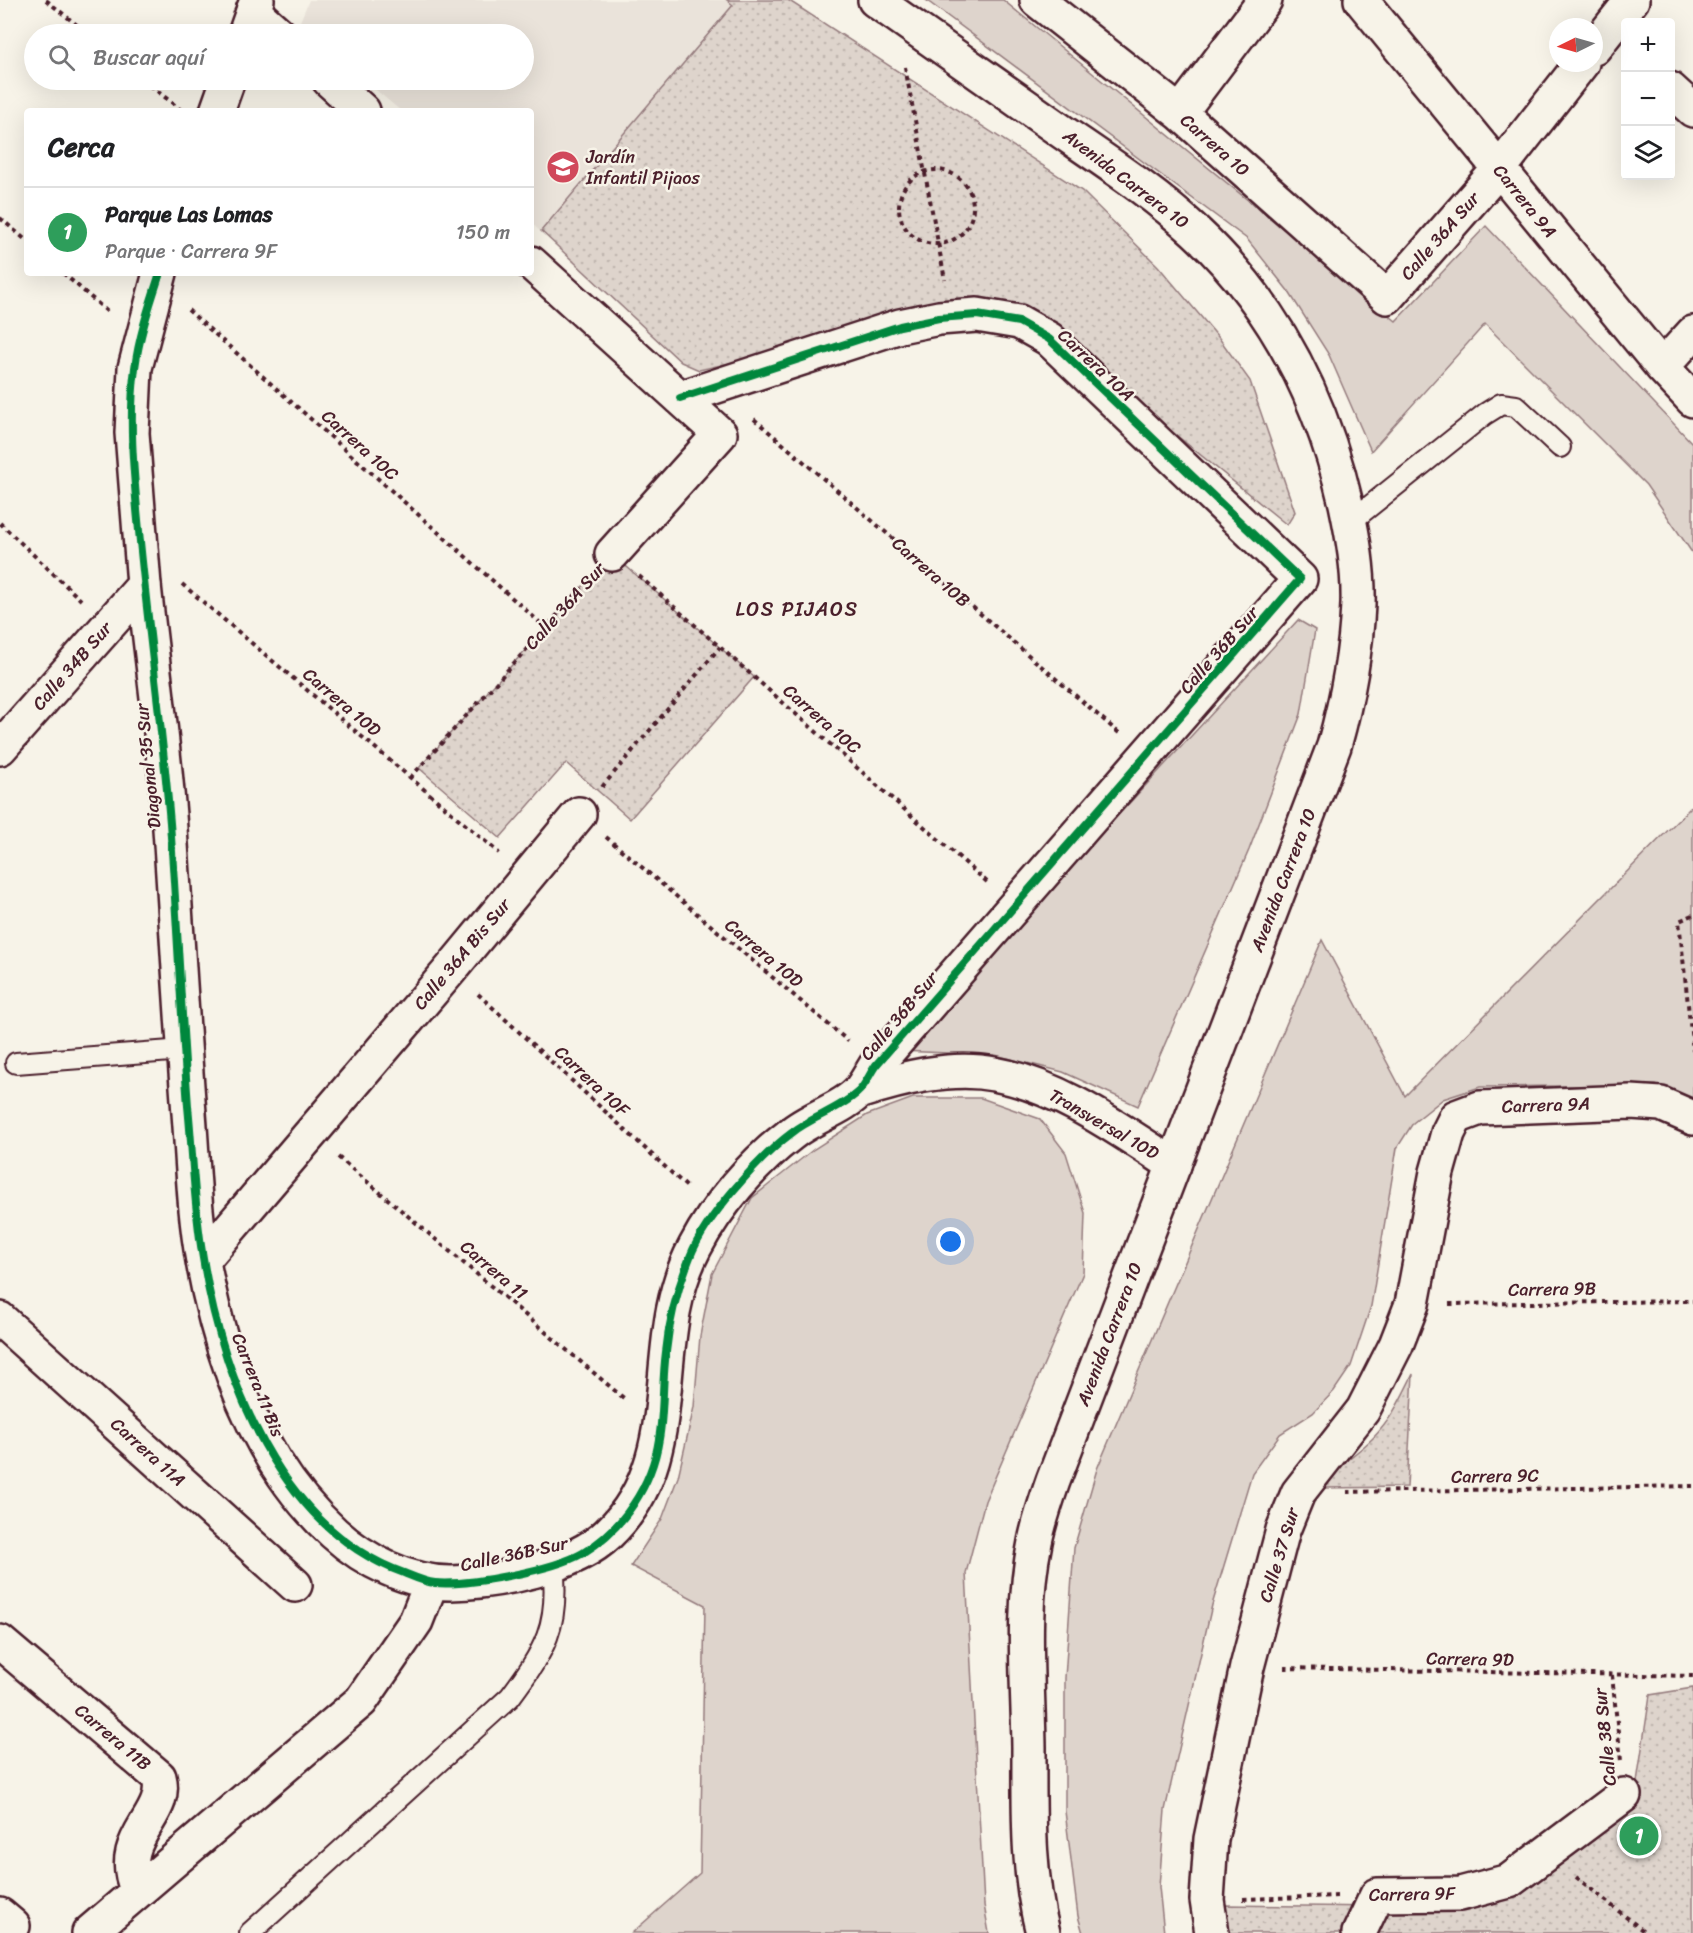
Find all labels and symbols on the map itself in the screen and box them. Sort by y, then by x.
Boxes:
north arrow [1549,18,1603,72]
street label: Carrera 10 [1173,105,1257,185]
street label: Avenida Carrera 10 [1055,120,1196,237]
place label: Jardín Infantil Pijaos [585,141,700,194]
school or university icon: Jardín Infantil Pijaos [545,149,581,185]
street label: Carrera 9A [1485,157,1565,245]
street label: Calle 36A Sur [1392,183,1489,288]
street label: Carrera 10A [1050,320,1142,410]
street label: Carrera 10C [314,401,407,489]
street label: Carrera 10B [884,528,978,616]
street label: Calle 36A Sur [517,553,615,657]
district label: LOS PIJAOS [735,592,859,627]
street label: Calle 36B Sur [1171,597,1268,702]
street label: Calle 34B Sur [24,613,121,718]
street label: Carrera 10D [295,659,389,745]
street label: Carrera 10C [775,676,869,763]
street label: Diagonal 35 Sur [125,700,170,830]
street label: Avenida Carrera 10 [1241,803,1325,958]
street label: Calle 36A Bis Sur [405,889,520,1017]
street label: Carrera 10D [717,910,811,996]
street label: Calle 36B Sur [852,963,947,1068]
street label: Carrera 10F [547,1037,638,1126]
street label: Transversal 10D [1043,1079,1165,1169]
street label: Carrera 9A [1501,1087,1591,1123]
your location [936,1227,965,1256]
street label: Carrera 11 [453,1232,535,1308]
street label: Avenida Carrera 10 [1067,1257,1151,1412]
street label: Carrera 9B [1508,1272,1596,1306]
street label: Carrera 11 Bis [223,1328,294,1443]
street label: Carrera 11A [103,1409,193,1495]
street label: Carrera 9C [1451,1459,1540,1493]
street label: Calle 37 Sur [1249,1502,1309,1606]
street label: Calle 36B Sur [457,1527,572,1581]
street label: Carrera 9D [1426,1642,1514,1676]
street label: Calle 38 Sur [1584,1685,1626,1788]
street label: Carrera 11B [67,1695,159,1779]
pin: 1 [1620,1814,1658,1858]
street label: Carrera 9F [1369,1877,1457,1911]

